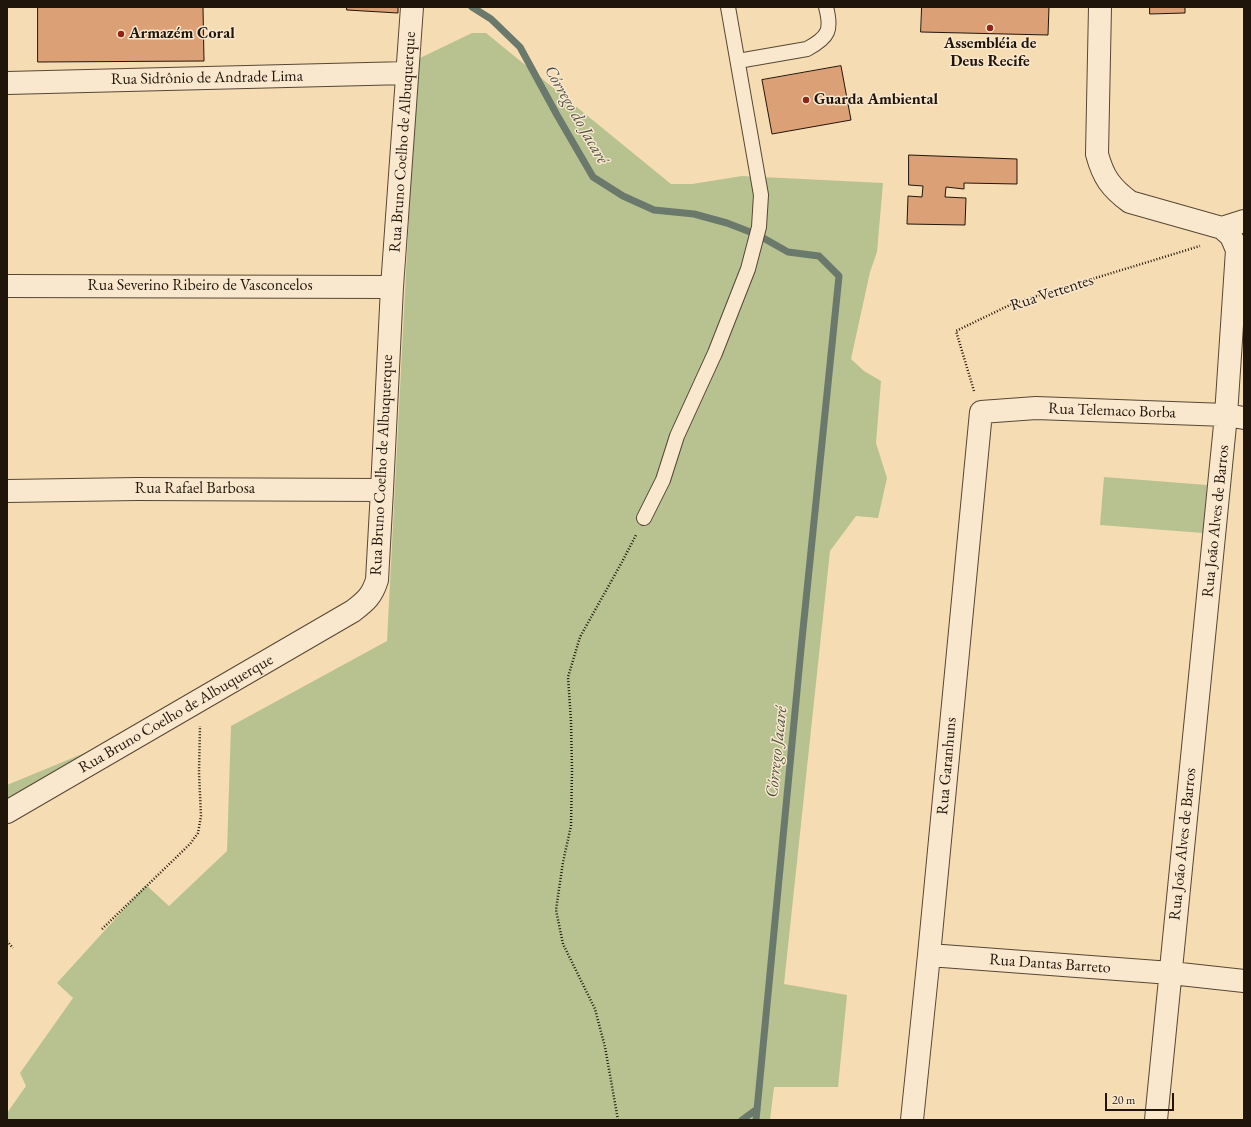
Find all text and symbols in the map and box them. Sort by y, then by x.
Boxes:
marker: Assembléia de Deus Recife [985,23,995,33]
place label: Armazém Coral [129,24,235,44]
marker: Armazém Coral [116,29,126,39]
street label: Rua Bruno Coelho de Albuquerque [386,31,420,253]
place label: Assembléia de Deus Recife [944,34,1036,72]
water label: Córrego do Jacaré [540,62,612,168]
street label: Rua Sidrônio de Andrade Lima [111,67,303,89]
place label: Guarda Ambiental [814,90,938,110]
marker: Guarda Ambiental [801,95,811,105]
street label: Rua Vertentes [1008,271,1096,315]
street label: Rua Severino Ribeiro de Vasconcelos [87,276,313,296]
street label: Rua Bruno Coelho de Albuquerque [367,354,397,576]
street label: Rua Telemaco Borba [1048,399,1176,423]
street label: Rua João Alves de Barros [1198,444,1234,598]
street label: Rua Rafael Barbosa [135,479,255,499]
street label: Rua Bruno Coelho de Albuquerque [75,650,277,778]
water label: Córrego Jacaré [762,705,792,799]
street label: Rua Garanhuns [933,716,961,816]
street label: Rua João Alves de Barros [1165,767,1201,921]
street label: Rua Dantas Barreto [989,950,1111,978]
scale bar [1107,1085,1176,1111]
text: 20 m [1112,1092,1135,1108]

